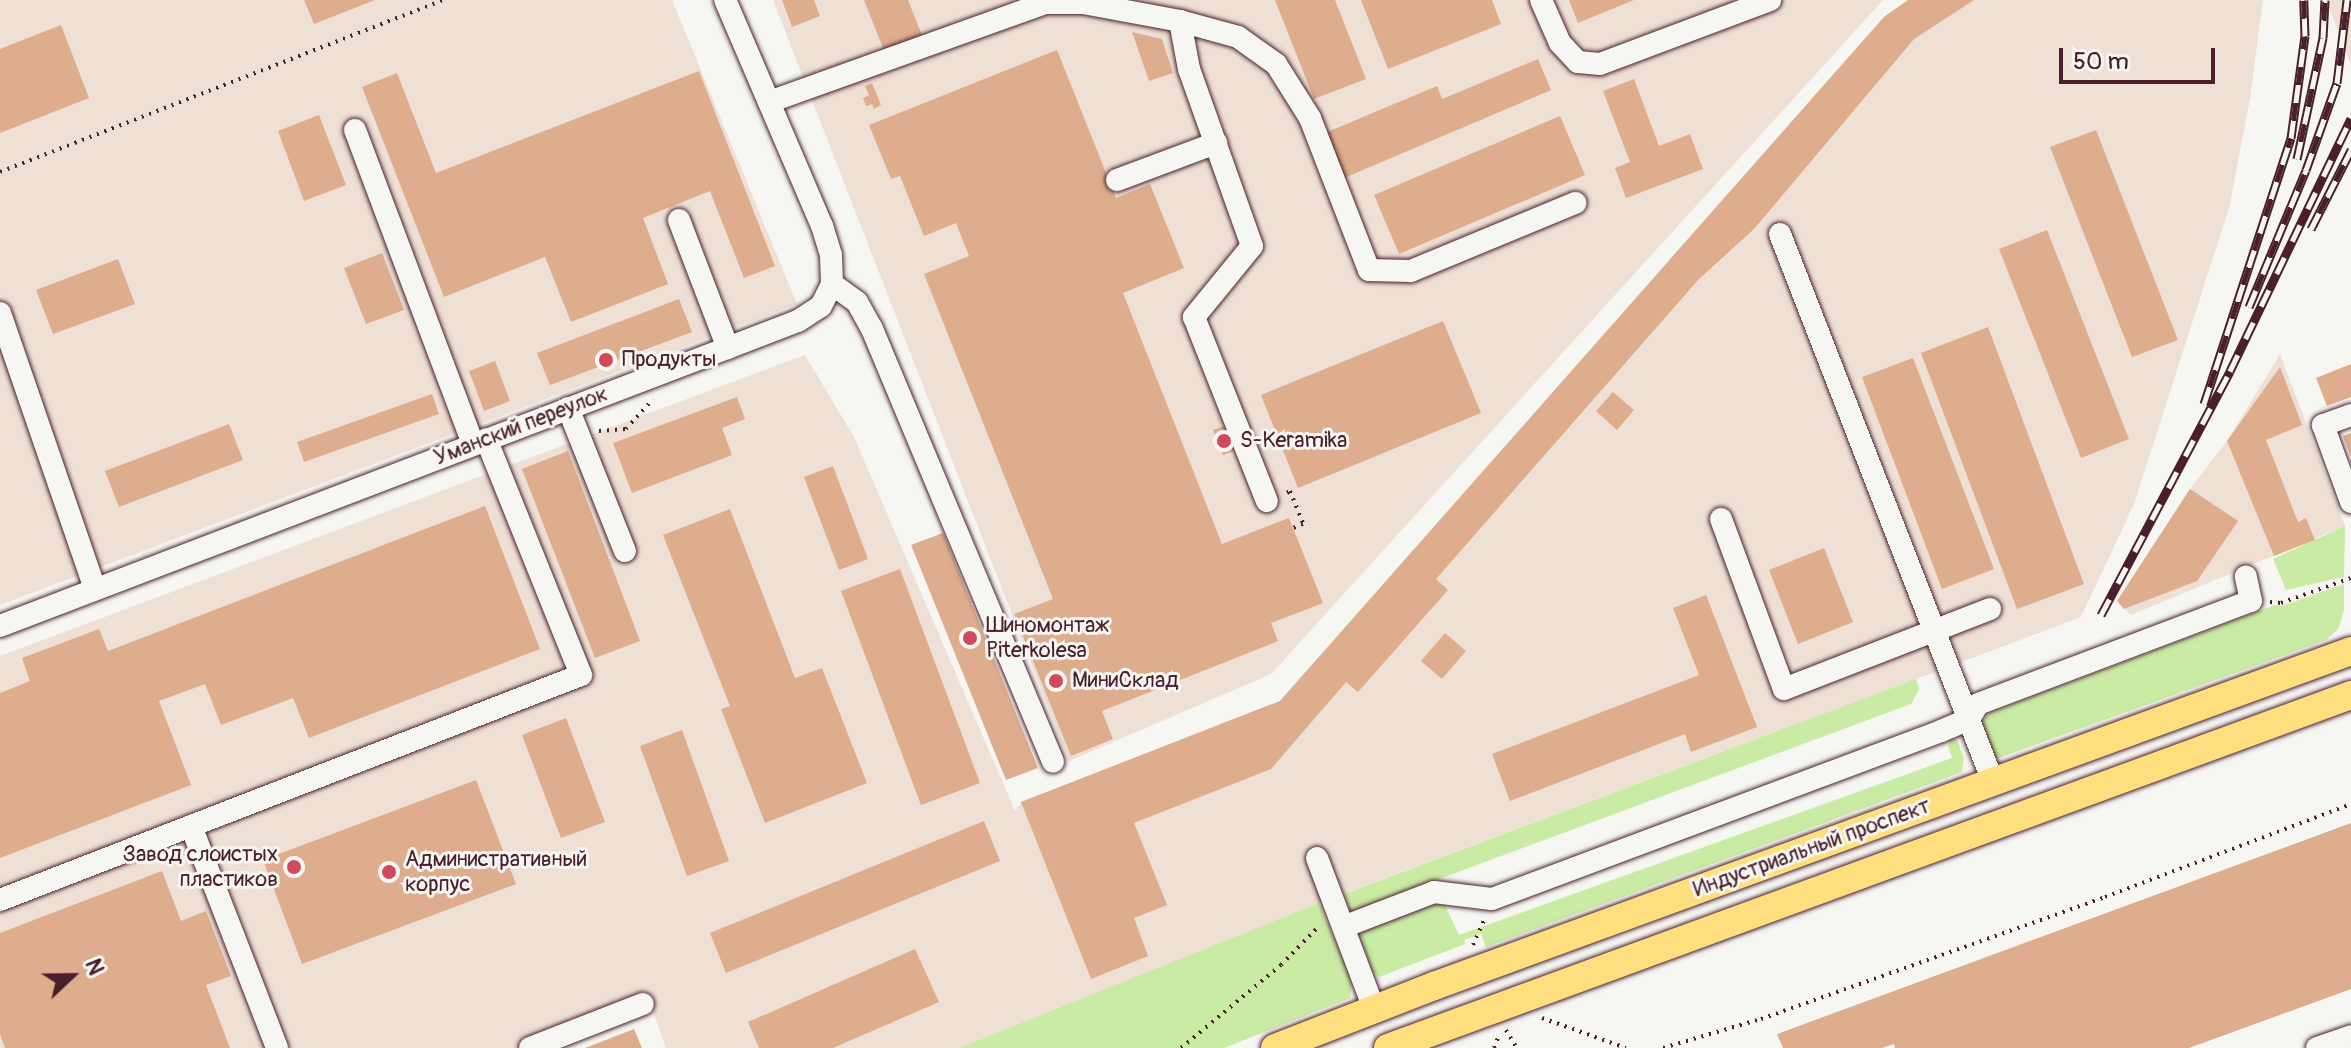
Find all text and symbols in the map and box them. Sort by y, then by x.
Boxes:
scale bar [2063,32,2219,82]
text: 50 m [2073,47,2129,76]
place label: Продукты [622,347,717,373]
marker: Продукты [597,351,615,369]
street label: Уманский переулок [430,381,612,471]
place label: S-Keramika [1240,428,1347,454]
marker: S-Keramika [1215,432,1233,450]
place label: Шиномонтаж Piterkolesa [986,612,1109,664]
marker: Шиномонтаж Piterkolesa [961,629,979,647]
place label: МиниСклад [1072,668,1178,694]
marker: МиниСклад [1047,672,1065,690]
street label: Индустриальный проспект [1690,793,1934,903]
place label: Завод слоистых пластиков [123,841,278,892]
place label: Административный корпус [405,846,587,898]
marker: Завод слоистых пластиков [285,858,303,876]
marker: Административный корпус [380,863,398,881]
north arrow [32,936,112,1016]
text: N [78,955,110,979]

